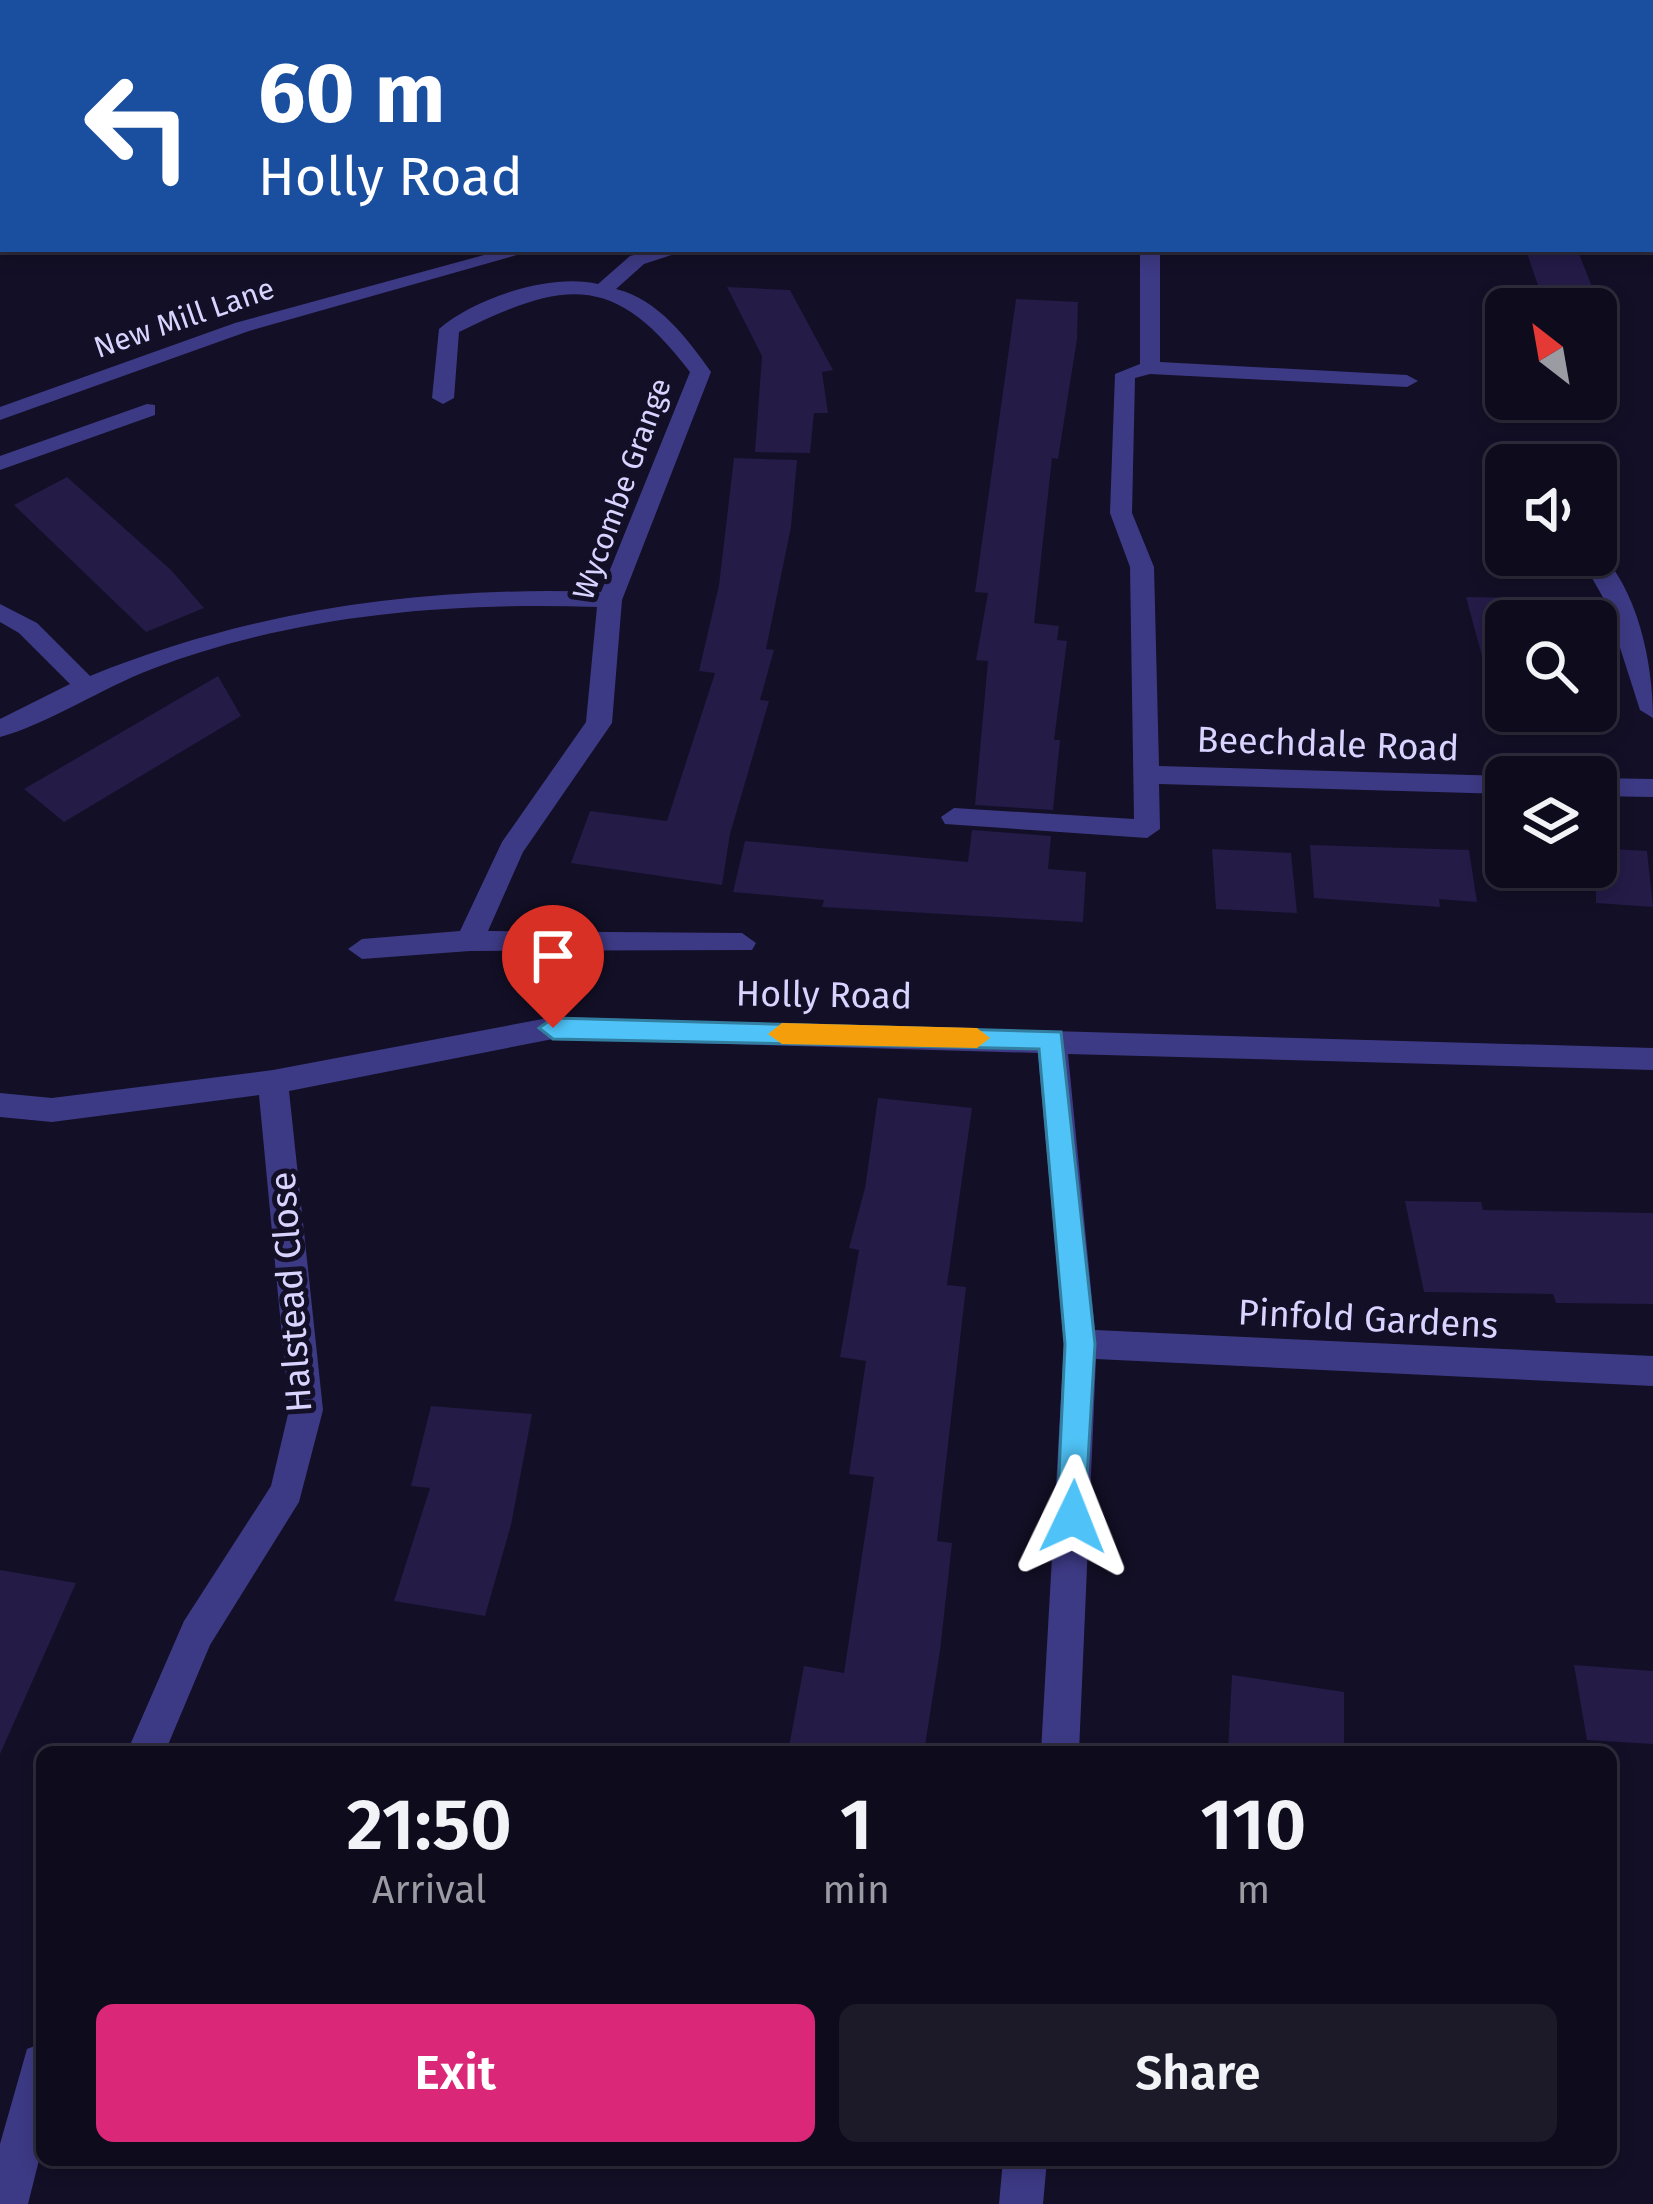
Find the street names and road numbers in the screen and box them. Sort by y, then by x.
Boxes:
street label: New Mill Lane [89,270,279,366]
street label: Wycombe Grange [565,373,679,605]
street label: Beechdale Road [1196,717,1460,771]
street label: Holly Road [735,971,913,1019]
street label: Halstead Close [261,1170,321,1414]
street label: Pinfold Gardens [1237,1290,1499,1348]

